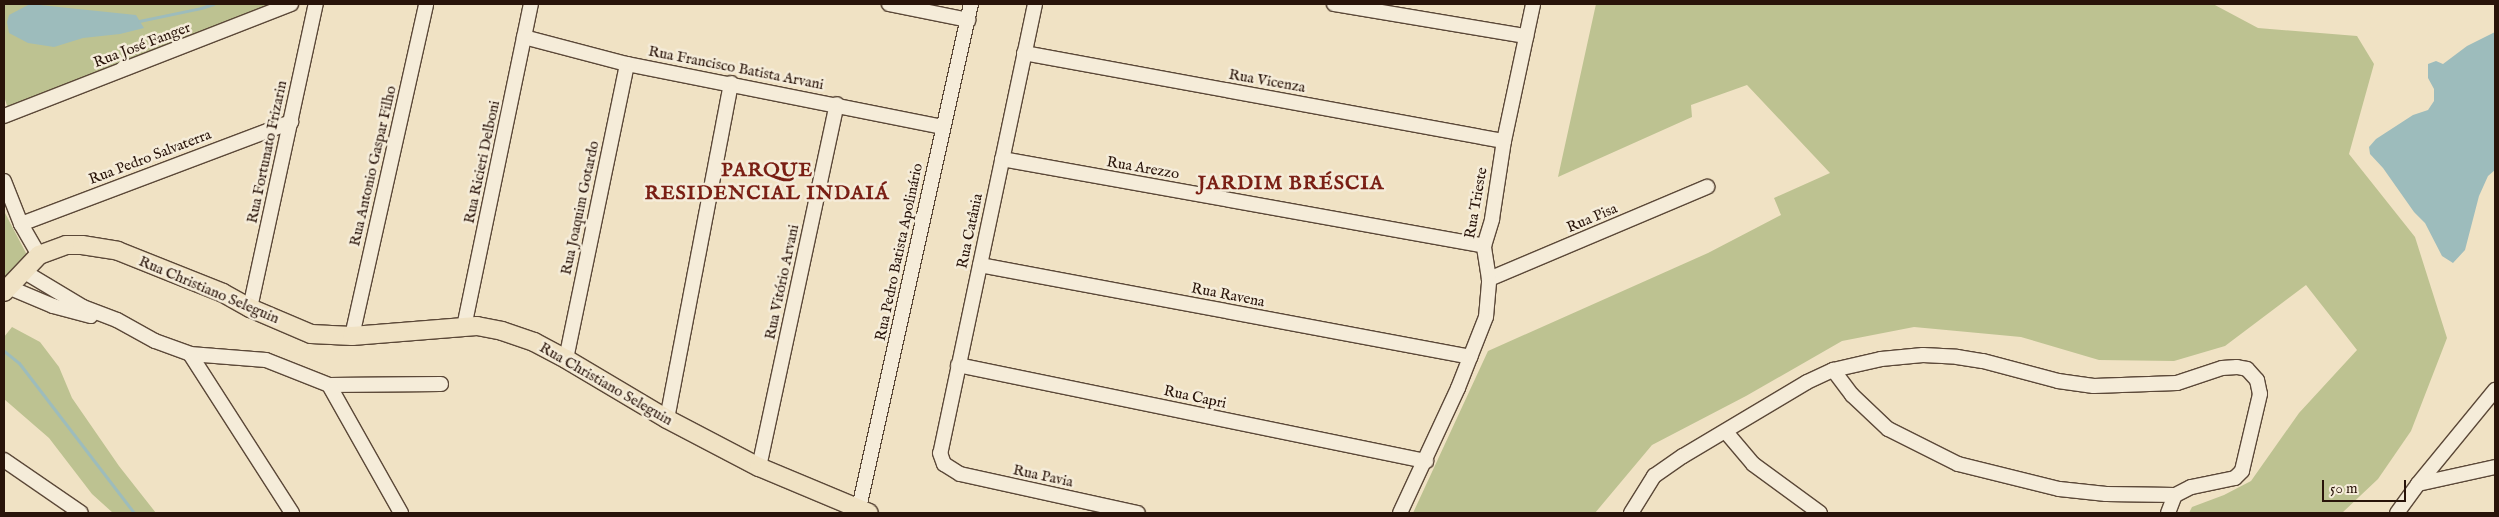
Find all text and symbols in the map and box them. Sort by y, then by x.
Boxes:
street label: Rua José Fanger [91,18,193,72]
street label: Rua Francisco Batista Arvani [647,42,825,94]
street label: Rua Vicenza [1227,65,1307,97]
street label: Rua Fortunato Frizarin [243,79,291,225]
street label: Rua Antonio Gaspar Filho [346,84,400,248]
street label: Rua Ricieri Delboni [460,99,504,225]
street label: Rua Pedro Salvaterra [86,125,214,189]
street label: Rua Joaquim Gotardo [557,139,603,277]
street label: Rua Arezzo [1105,153,1181,183]
district label: PARQUE RESIDENCIAL INDAIÁ [642,158,892,205]
street label: Rua Pedro Batista Apolinário [871,161,927,343]
street label: Rua Trieste [1461,166,1491,240]
district label: JARDIM BRÉSCIA [1196,171,1386,195]
street label: Rua Catânia [953,192,987,270]
street label: Rua Pisa [1564,199,1620,237]
street label: Rua Vitório Arvani [761,223,803,341]
street label: Rua Christiano Seleguin [136,252,282,328]
street label: Rua Ravena [1190,279,1266,311]
street label: Rua Christiano Seleguin [536,339,676,429]
street label: Rua Capri [1162,382,1228,412]
street label: Rua Pavia [1011,461,1075,491]
scale bar [2324,470,2408,502]
text: 50 m [2330,479,2358,498]

